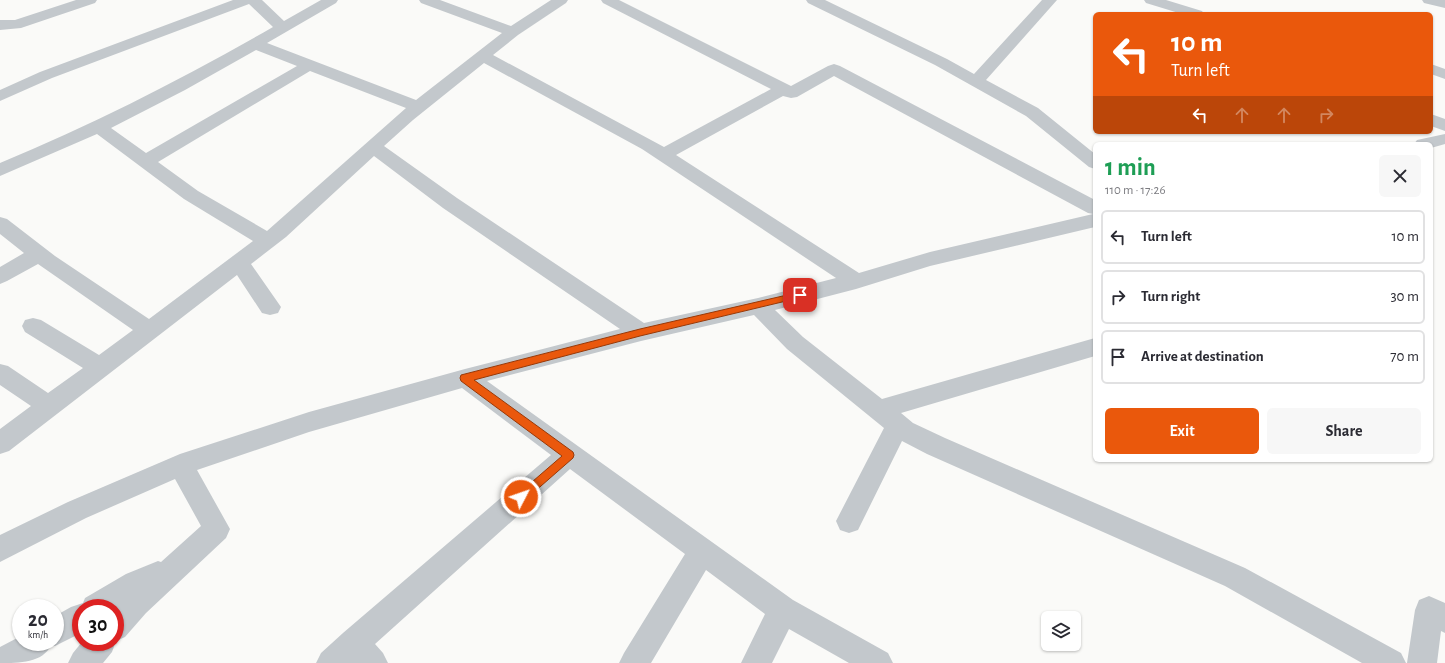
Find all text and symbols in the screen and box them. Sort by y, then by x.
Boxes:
icon: left [1105,28,1157,80]
text: 10 m [1171,29,1223,57]
text: Turn left [1171,62,1230,80]
icon: left [1189,104,1211,126]
icon: ahead [1231,104,1253,126]
icon: ahead [1273,104,1295,126]
icon: right [1315,104,1337,126]
button: close [1379,155,1421,197]
text: 1 min [1105,156,1156,180]
text: 110 m · 17:26 [1105,184,1166,197]
icon: left [1107,226,1129,248]
text: Turn left [1141,229,1192,244]
text: 10 m [1391,229,1419,244]
pin [783,278,817,312]
icon: arrive [789,284,811,306]
icon: right [1107,286,1129,308]
text: Turn right [1141,289,1200,304]
text: 30 m [1390,289,1419,304]
icon: arrive [1107,346,1129,368]
text: Arrive at destination [1141,349,1264,364]
text: 70 m [1390,349,1419,364]
button: Exit [1105,408,1259,454]
button: Share [1267,408,1421,454]
position arrow [500,476,542,518]
speed limit sign: 30 [72,599,124,651]
text: 20 [28,610,48,630]
map controls [1041,611,1081,651]
button: layers [1041,611,1081,651]
text: km/h [28,630,48,640]

